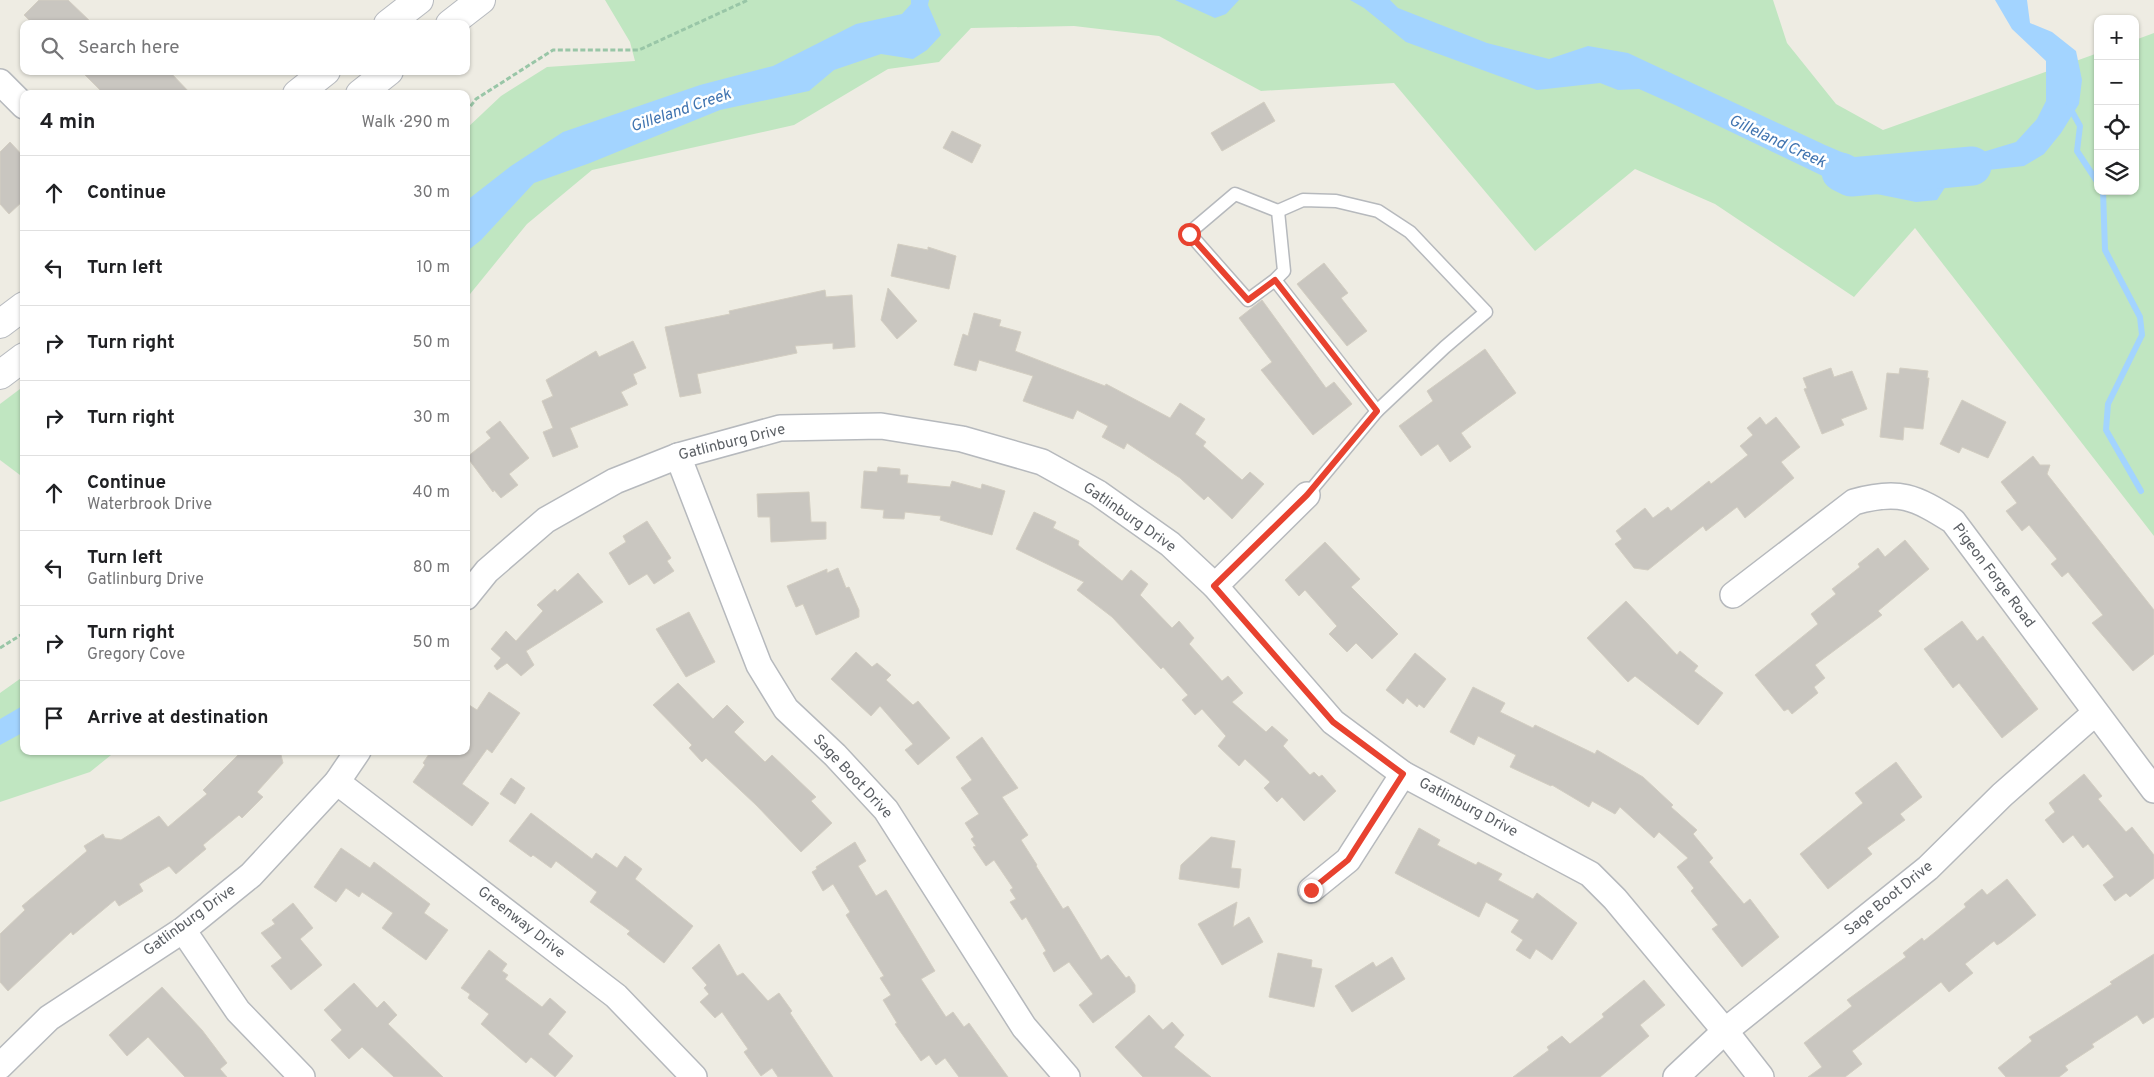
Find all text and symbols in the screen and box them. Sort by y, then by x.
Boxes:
map controls [2094,15,2139,195]
button: + [2094,15,2139,60]
search box [20,20,470,75]
icon: search [38,34,66,62]
text: Search here [78,36,180,60]
button: − [2094,60,2139,105]
water label: Gilleland Creek [628,84,735,137]
button: locate [2094,105,2139,150]
text: 4 min [40,109,96,136]
water label: Gilleland Creek [1725,111,1829,174]
text: Walk · 290 m [362,113,450,133]
button: layers [2094,150,2139,195]
icon: ahead [40,179,68,207]
text: Continue [87,181,166,205]
text: 30 m [413,183,450,203]
route start [1178,223,1201,246]
icon: left [40,254,68,282]
text: Turn left [87,256,163,280]
text: 10 m [416,258,450,278]
icon: right [40,329,68,357]
text: Turn right [87,331,175,355]
text: 50 m [413,333,450,353]
icon: right [40,404,68,432]
text: Turn right [87,406,175,430]
text: 30 m [413,408,450,428]
street label: Gatlinburg Drive [677,421,787,465]
text: Continue [87,471,166,495]
icon: ahead [40,479,68,507]
street label: Gatlinburg Drive [1079,479,1179,557]
text: 40 m [412,483,450,503]
text: Waterbrook Drive [87,495,212,515]
street label: Pigeon Forge Road [1948,520,2038,632]
text: Turn left [87,546,163,570]
icon: left [40,554,68,582]
text: 80 m [413,558,450,578]
text: Gatlinburg Drive [87,570,204,590]
text: Turn right [87,621,175,645]
icon: right [40,629,68,657]
text: 50 m [413,633,450,653]
text: Gregory Cove [87,645,185,665]
icon: arrive [40,704,68,732]
text: Arrive at destination [87,706,268,730]
street label: Sage Boot Drive [808,731,896,823]
street label: Gatlinburg Drive [1415,774,1521,842]
street label: Sage Boot Drive [1841,857,1937,941]
route end [1300,879,1323,902]
street label: Gatlinburg Drive [140,881,240,961]
street label: Greenway Drive [473,883,569,963]

